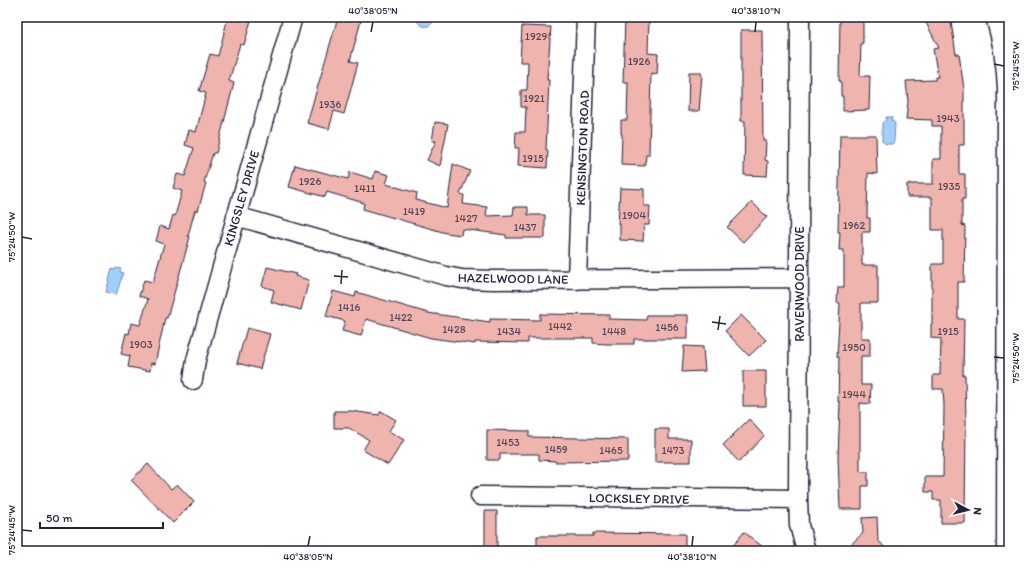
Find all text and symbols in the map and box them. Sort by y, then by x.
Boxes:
text: 40°38'05"N [348,4,398,17]
text: 40°38'10"N [731,4,781,17]
house number: 1929 [525,30,547,43]
text: 75°24'55"W [1009,41,1022,91]
house number: 1926 [628,55,650,68]
street label: KENSINGTON ROAD [573,90,592,206]
house number: 1921 [523,92,545,105]
house number: 1936 [319,98,342,111]
house number: 1943 [936,112,960,125]
street label: KINGSLEY DRIVE [221,149,262,248]
house number: 1915 [522,152,544,165]
house number: 1926 [299,175,321,188]
house number: 1935 [938,180,961,193]
house number: 1411 [354,182,376,195]
house number: 1419 [403,205,426,218]
house number: 1904 [622,209,647,222]
text: 75°24'50"W [5,212,18,262]
house number: 1427 [455,212,478,225]
house number: 1962 [843,219,865,232]
house number: 1437 [513,221,537,234]
street label: RAVENWOOD DRIVE [792,226,807,342]
street label: HAZELWOOD LANE [458,270,568,287]
house number: 1416 [338,301,360,314]
house number: 1422 [389,311,413,324]
house number: 1442 [548,320,572,333]
house number: 1456 [655,321,679,334]
house number: 1428 [442,323,466,336]
house number: 1434 [497,325,522,338]
house number: 1448 [602,325,626,338]
house number: 1915 [937,325,959,338]
text: 75°24'50"W [1009,333,1022,383]
house number: 1903 [129,338,153,351]
house number: 1950 [842,341,866,354]
house number: 1944 [842,388,866,401]
house number: 1453 [496,436,520,449]
house number: 1459 [544,443,568,456]
house number: 1465 [599,444,623,457]
house number: 1473 [661,444,685,457]
street label: LOCKSLEY DRIVE [589,490,689,507]
north arrow [948,490,988,530]
scale bar [40,504,163,530]
text: 75°24'45"W [5,505,18,555]
text: N [971,507,984,516]
text: 50 m [46,511,72,525]
text: 40°38'05"N [283,550,333,563]
text: 40°38'10"N [667,550,717,563]

